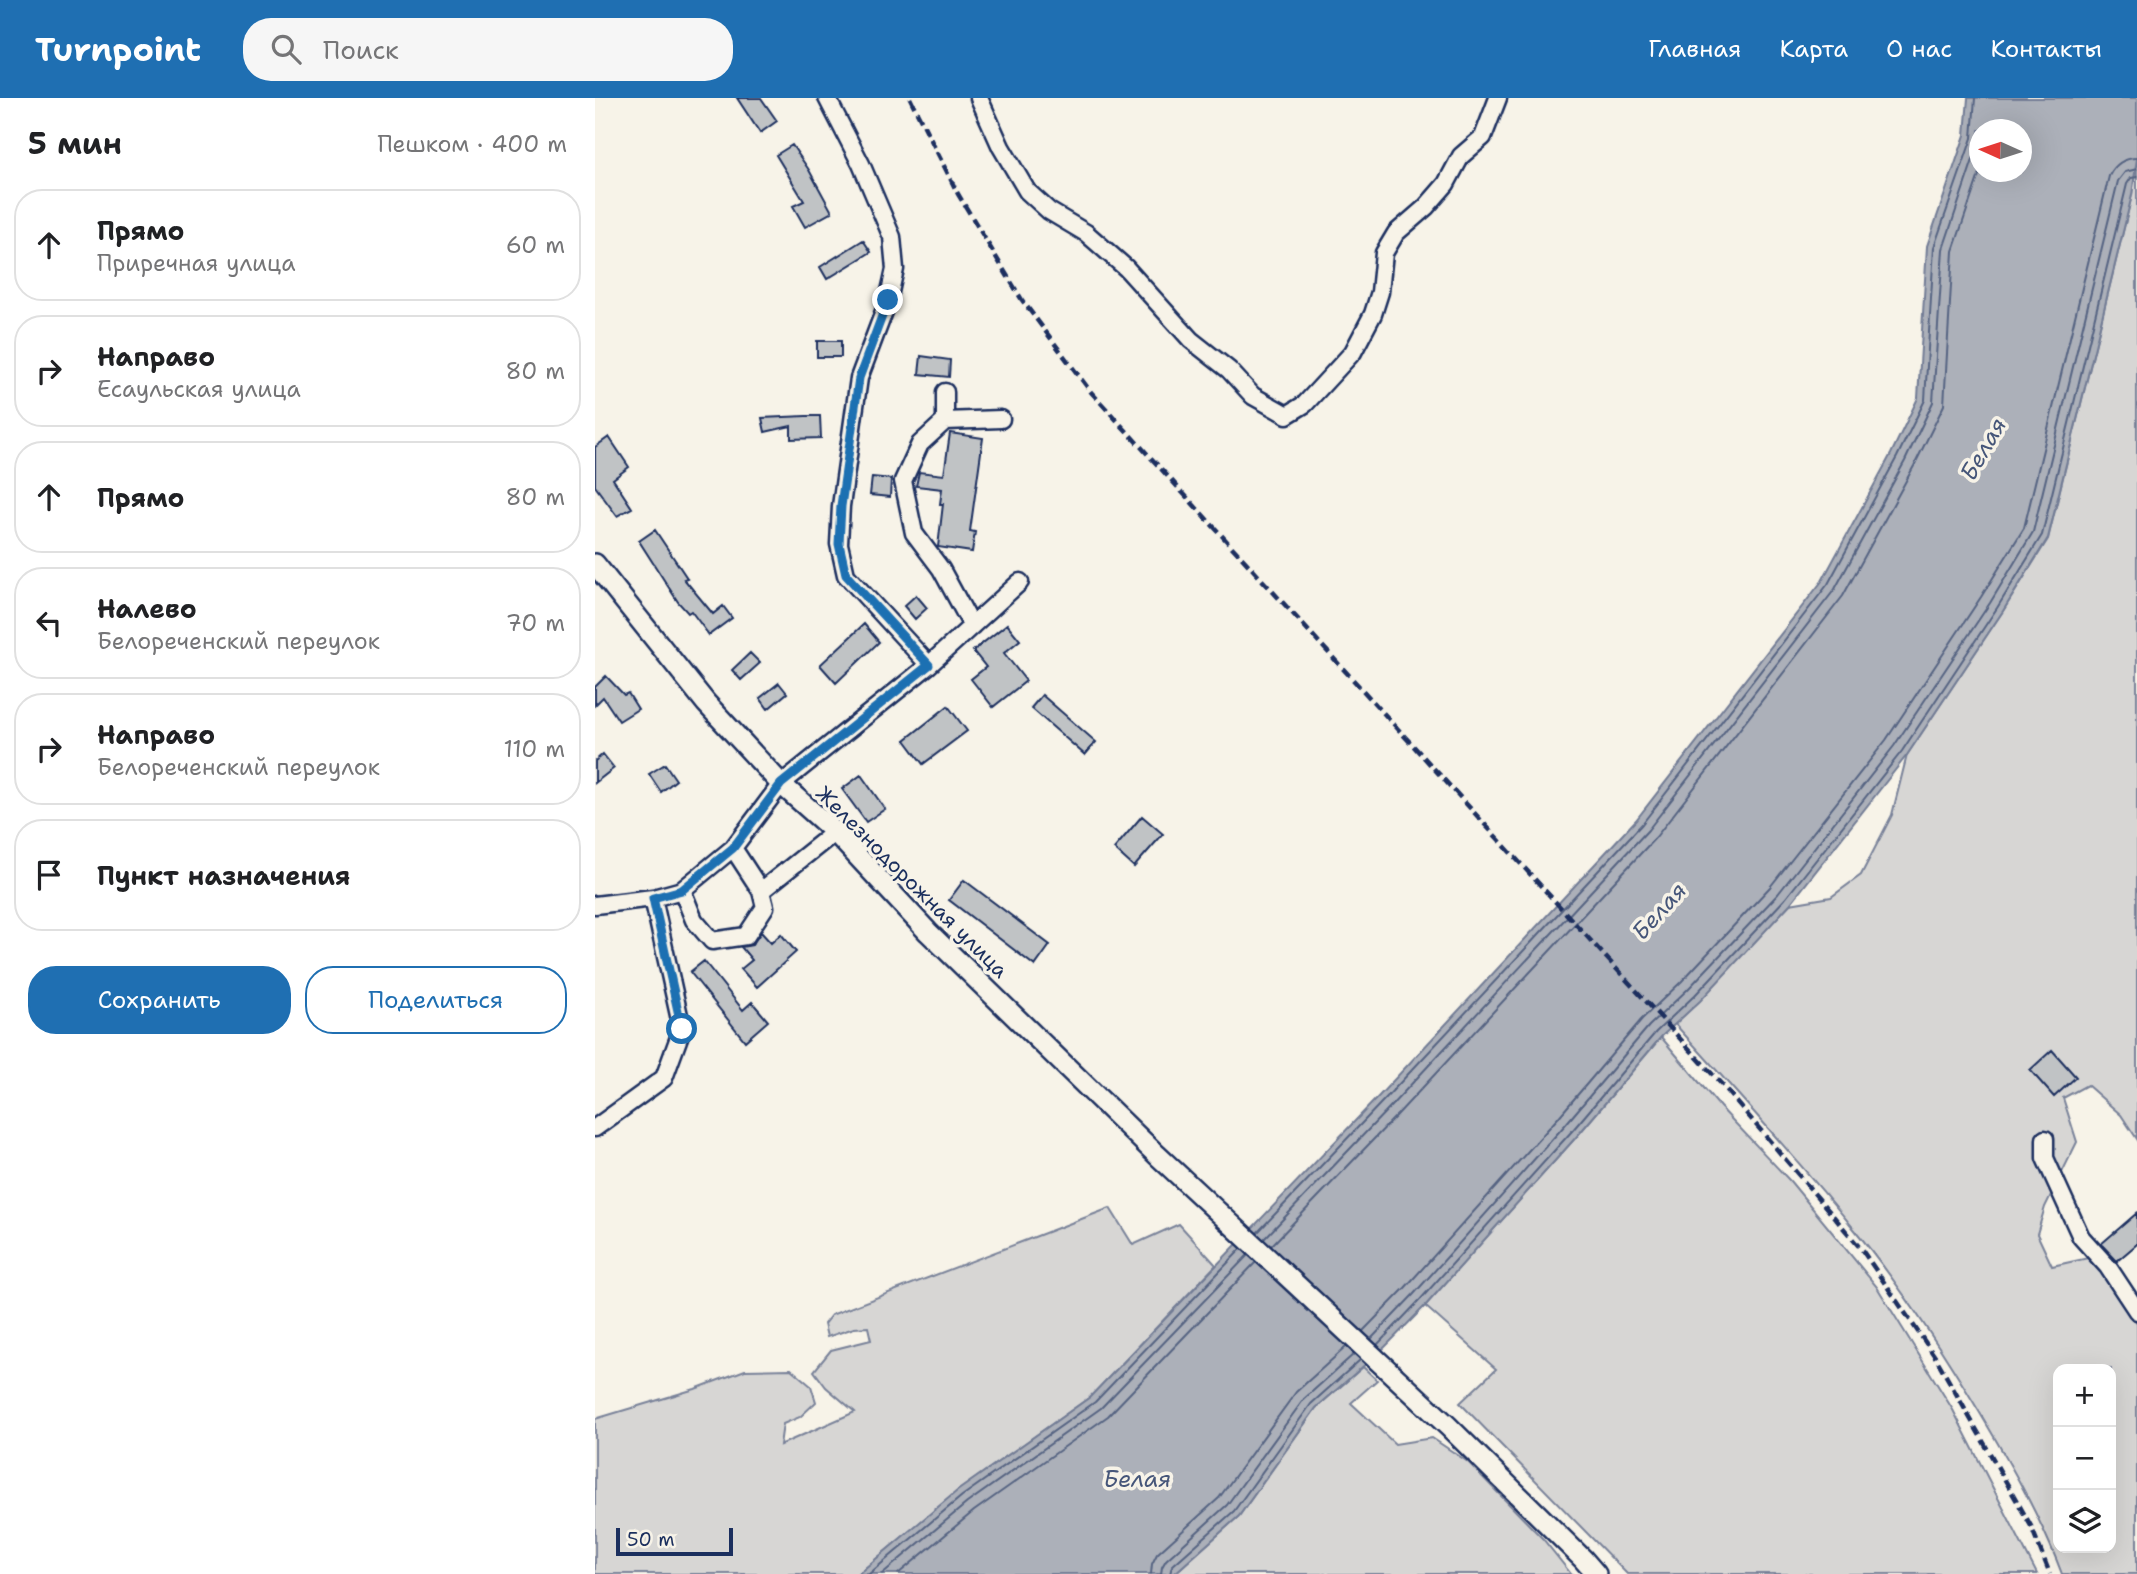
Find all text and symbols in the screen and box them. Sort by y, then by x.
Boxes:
search box [243,18,733,81]
text: Turnpoint [35,27,201,72]
icon: search [267,30,305,68]
text: Поиск [323,32,399,67]
text: Главная [1648,33,1741,65]
text: Карта [1779,33,1848,65]
text: О нас [1886,33,1952,65]
text: Контакты [1990,33,2102,65]
north arrow [1969,119,2032,182]
text: 5 мин [28,123,122,164]
text: Пешком · 400 m [377,129,567,159]
text: Прямо [97,213,185,248]
icon: ahead [30,226,68,264]
text: 60 m [506,230,565,260]
text: Приречная улица [97,248,296,278]
route end [872,284,903,315]
text: Направо [97,339,215,374]
icon: right [30,352,68,390]
text: 80 m [506,356,565,386]
text: Есаульская улица [97,374,301,404]
water label: Белая [1953,412,2013,486]
icon: ahead [30,478,68,516]
text: Прямо [97,480,185,515]
text: 80 m [506,482,565,512]
text: Налево [97,591,197,626]
icon: left [30,604,68,642]
text: 70 m [506,608,565,638]
text: Белореченский переулок [97,626,380,656]
text: Направо [97,717,215,752]
icon: right [30,730,68,768]
text: 110 m [503,734,565,764]
text: Белореченский переулок [97,752,380,782]
street label: Железнодорожная улица [810,780,1014,984]
icon: arrive [30,856,68,894]
text: Пункт назначения [97,858,350,893]
water label: Белая [1625,876,1693,946]
button: Сохранить [28,966,291,1034]
button: Поделиться [305,966,567,1034]
route start [666,1013,697,1044]
map controls [2053,1364,2116,1553]
button: + [2053,1364,2116,1427]
button: − [2053,1427,2116,1490]
water label: Белая [1103,1464,1171,1494]
button: layers [2053,1490,2116,1553]
scale bar [616,1525,733,1557]
text: 50 m [627,1527,675,1552]

